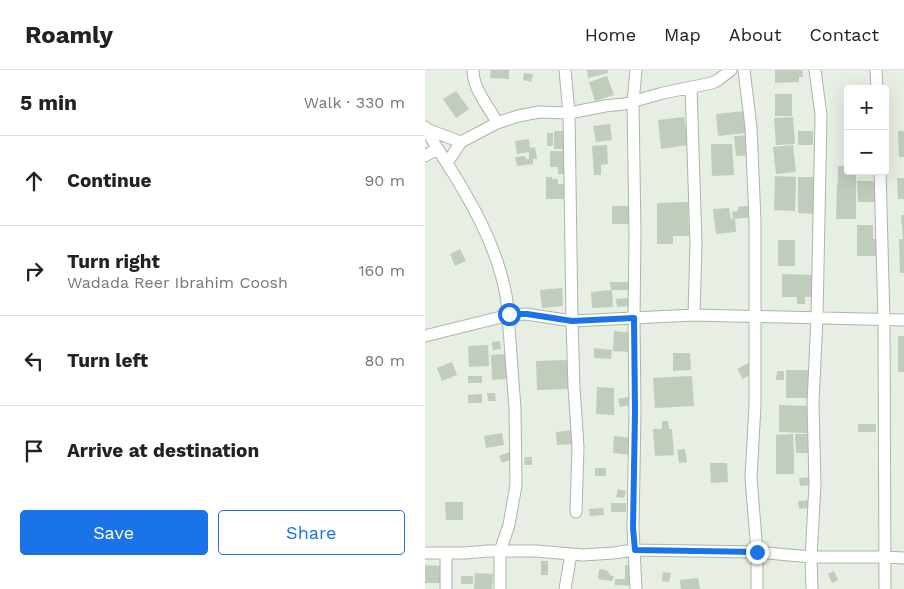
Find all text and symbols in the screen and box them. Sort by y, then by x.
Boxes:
text: Roamly [25,21,113,49]
text: Home [585,24,636,45]
text: Map [664,24,701,45]
text: About [729,24,781,45]
text: Contact [809,24,879,45]
map controls [844,85,889,175]
button: + [844,85,889,130]
text: 5 min [20,90,77,115]
text: Walk · 330 m [304,93,405,112]
button: − [844,130,889,175]
icon: ahead [20,167,48,195]
text: Continue [67,169,151,192]
text: 90 m [364,171,405,190]
text: Turn right [67,250,160,273]
icon: right [20,257,48,285]
text: 160 m [358,261,405,280]
text: Wadada Reer Ibrahim Coosh [67,273,288,292]
route start [498,303,521,326]
icon: left [20,347,48,375]
text: Turn left [67,349,148,372]
text: 80 m [364,351,405,370]
icon: arrive [20,437,48,465]
text: Arrive at destination [67,439,259,462]
button: Save [20,510,208,555]
button: Share [218,510,405,555]
route end [746,541,769,564]

